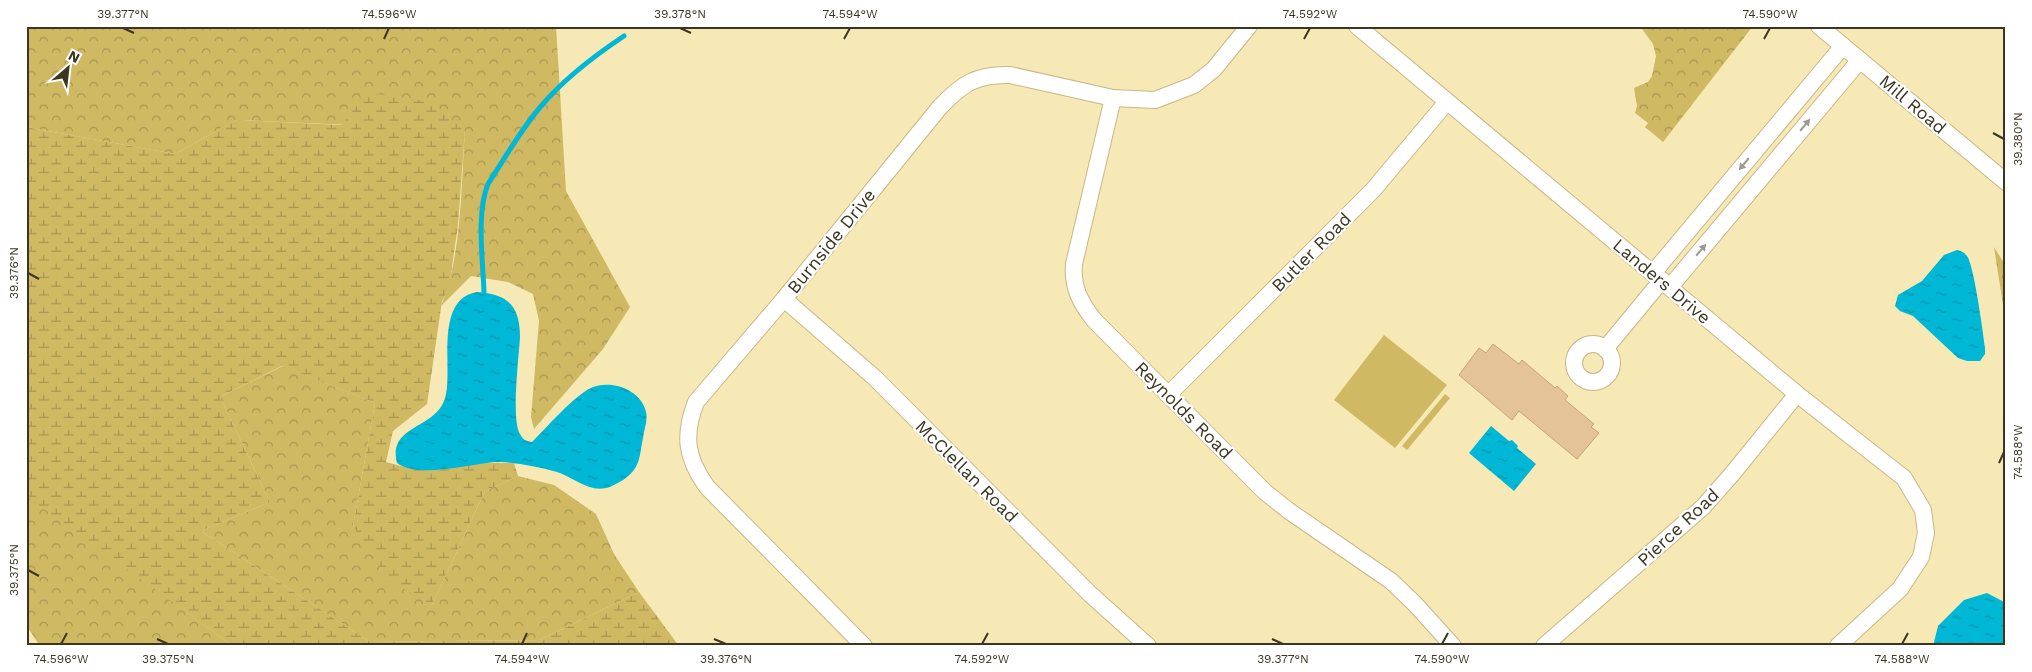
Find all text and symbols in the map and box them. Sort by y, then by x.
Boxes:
text: 39.377°N [97,7,149,21]
text: 74.596°W [361,7,417,21]
text: 39.378°N [654,7,706,21]
text: 74.594°W [822,7,878,21]
text: 74.592°W [1283,7,1338,21]
text: 74.590°W [1742,7,1798,21]
north arrow [42,42,92,92]
text: N [66,47,82,66]
street label: Mill Road [1875,70,1951,138]
text: 39.380°N [2011,112,2025,166]
one-way arrow [1800,119,1811,132]
one-way arrow [1739,157,1750,170]
street label: Burnside Drive [782,185,880,297]
street label: Butler Road [1267,208,1355,296]
street label: Landers Drive [1609,234,1715,328]
one-way arrow [1696,243,1707,256]
text: 39.376°N [7,247,21,299]
street label: Reynolds Road [1131,357,1237,463]
street label: McClellan Road [912,416,1022,526]
text: 74.588°W [2011,424,2025,480]
street label: Pierce Road [1633,484,1723,570]
text: 39.375°N [7,544,21,596]
text: 74.596°W [33,652,89,666]
text: 39.375°N [142,652,194,666]
text: 74.594°W [494,652,550,666]
text: 39.376°N [700,652,752,666]
text: 74.592°W [955,652,1010,666]
text: 39.377°N [1257,652,1309,666]
text: 74.590°W [1414,652,1470,666]
text: 74.588°W [1874,652,1930,666]

